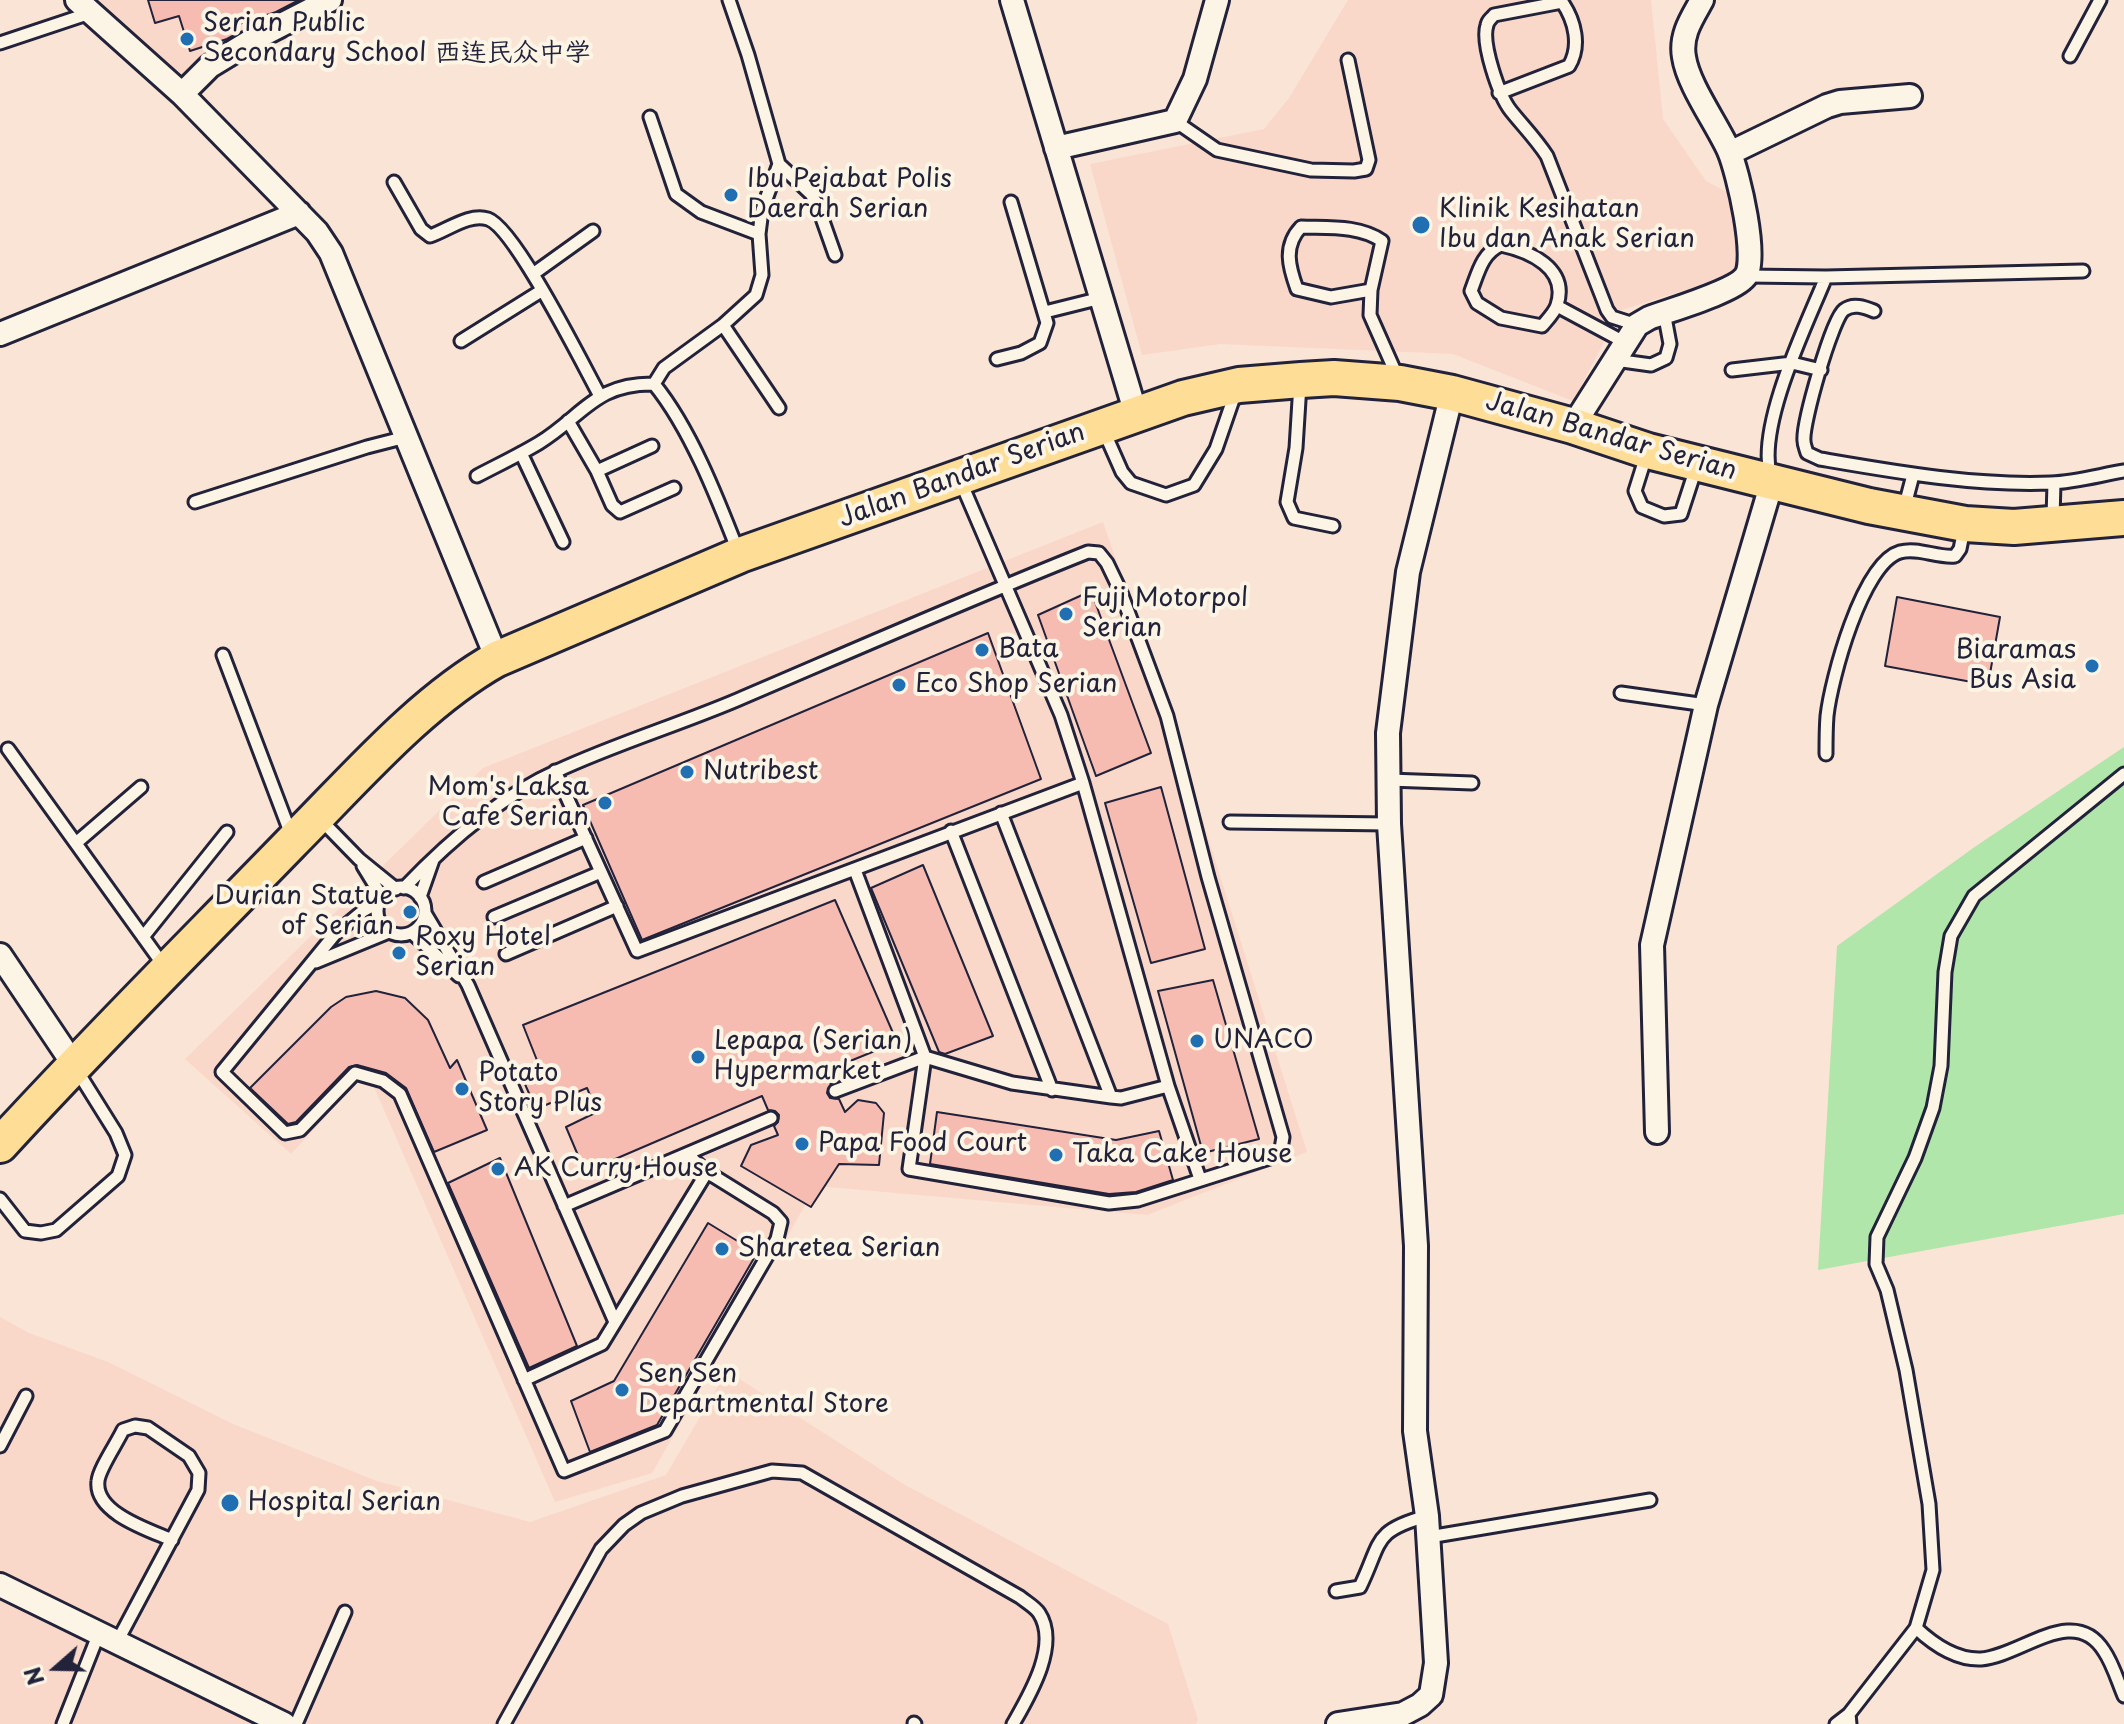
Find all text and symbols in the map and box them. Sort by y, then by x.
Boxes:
place label: Serian Public Secondary School 西连民众中学 [203,8,591,70]
marker: Serian Public Secondary School 西连民众中学 [178,30,196,48]
place label: Ibu Pejabat Polis Daerah Serian [747,164,952,226]
marker: Ibu Pejabat Polis Daerah Serian [722,186,740,204]
place label: Klinik Kesihatan Ibu dan Anak Serian [1439,194,1695,256]
marker: Klinik Kesihatan Ibu dan Anak Serian [1410,214,1432,236]
street label: Jalan Bandar Serian [1482,386,1740,488]
street label: Jalan Bandar Serian [835,417,1089,535]
place label: Fuji Motorpol Serian [1082,583,1248,644]
marker: Fuji Motorpol Serian [1057,605,1075,623]
place label: Bata [998,634,1059,666]
place label: Biaramas Bus Asia [1955,635,2076,696]
marker: Bata [973,641,991,659]
marker: Biaramas Bus Asia [2083,657,2101,675]
place label: Eco Shop Serian [915,669,1117,701]
marker: Eco Shop Serian [890,676,908,694]
place label: Nutribest [703,756,818,788]
marker: Nutribest [678,763,696,781]
place label: Mom's Laksa Cafe Serian [428,772,589,834]
marker: Mom's Laksa Cafe Serian [596,794,614,812]
place label: Durian Statue of Serian [215,881,394,942]
marker: Durian Statue of Serian [401,903,419,921]
place label: Roxy Hotel Serian [415,922,551,984]
marker: Roxy Hotel Serian [390,944,408,962]
place label: UNACO [1213,1025,1314,1057]
place label: Lepapa (Serian) Hypermarket [714,1026,912,1088]
marker: UNACO [1188,1032,1206,1050]
marker: Lepapa (Serian) Hypermarket [689,1048,707,1066]
place label: Potato Story Plus [478,1058,602,1120]
marker: Potato Story Plus [453,1080,471,1098]
place label: Papa Food Court [818,1128,1027,1160]
marker: Papa Food Court [793,1135,811,1153]
place label: Taka Cake House [1072,1139,1292,1171]
marker: Taka Cake House [1047,1146,1065,1164]
place label: AK Curry House [514,1153,718,1185]
marker: AK Curry House [489,1160,507,1178]
place label: Sharetea Serian [738,1233,940,1265]
marker: Sharetea Serian [713,1240,731,1258]
place label: Sen Sen Departmental Store [638,1359,889,1420]
marker: Sen Sen Departmental Store [613,1381,631,1399]
place label: Hospital Serian [248,1487,441,1519]
marker: Hospital Serian [219,1492,241,1514]
north arrow [16,1628,96,1708]
text: N [14,1663,51,1690]

